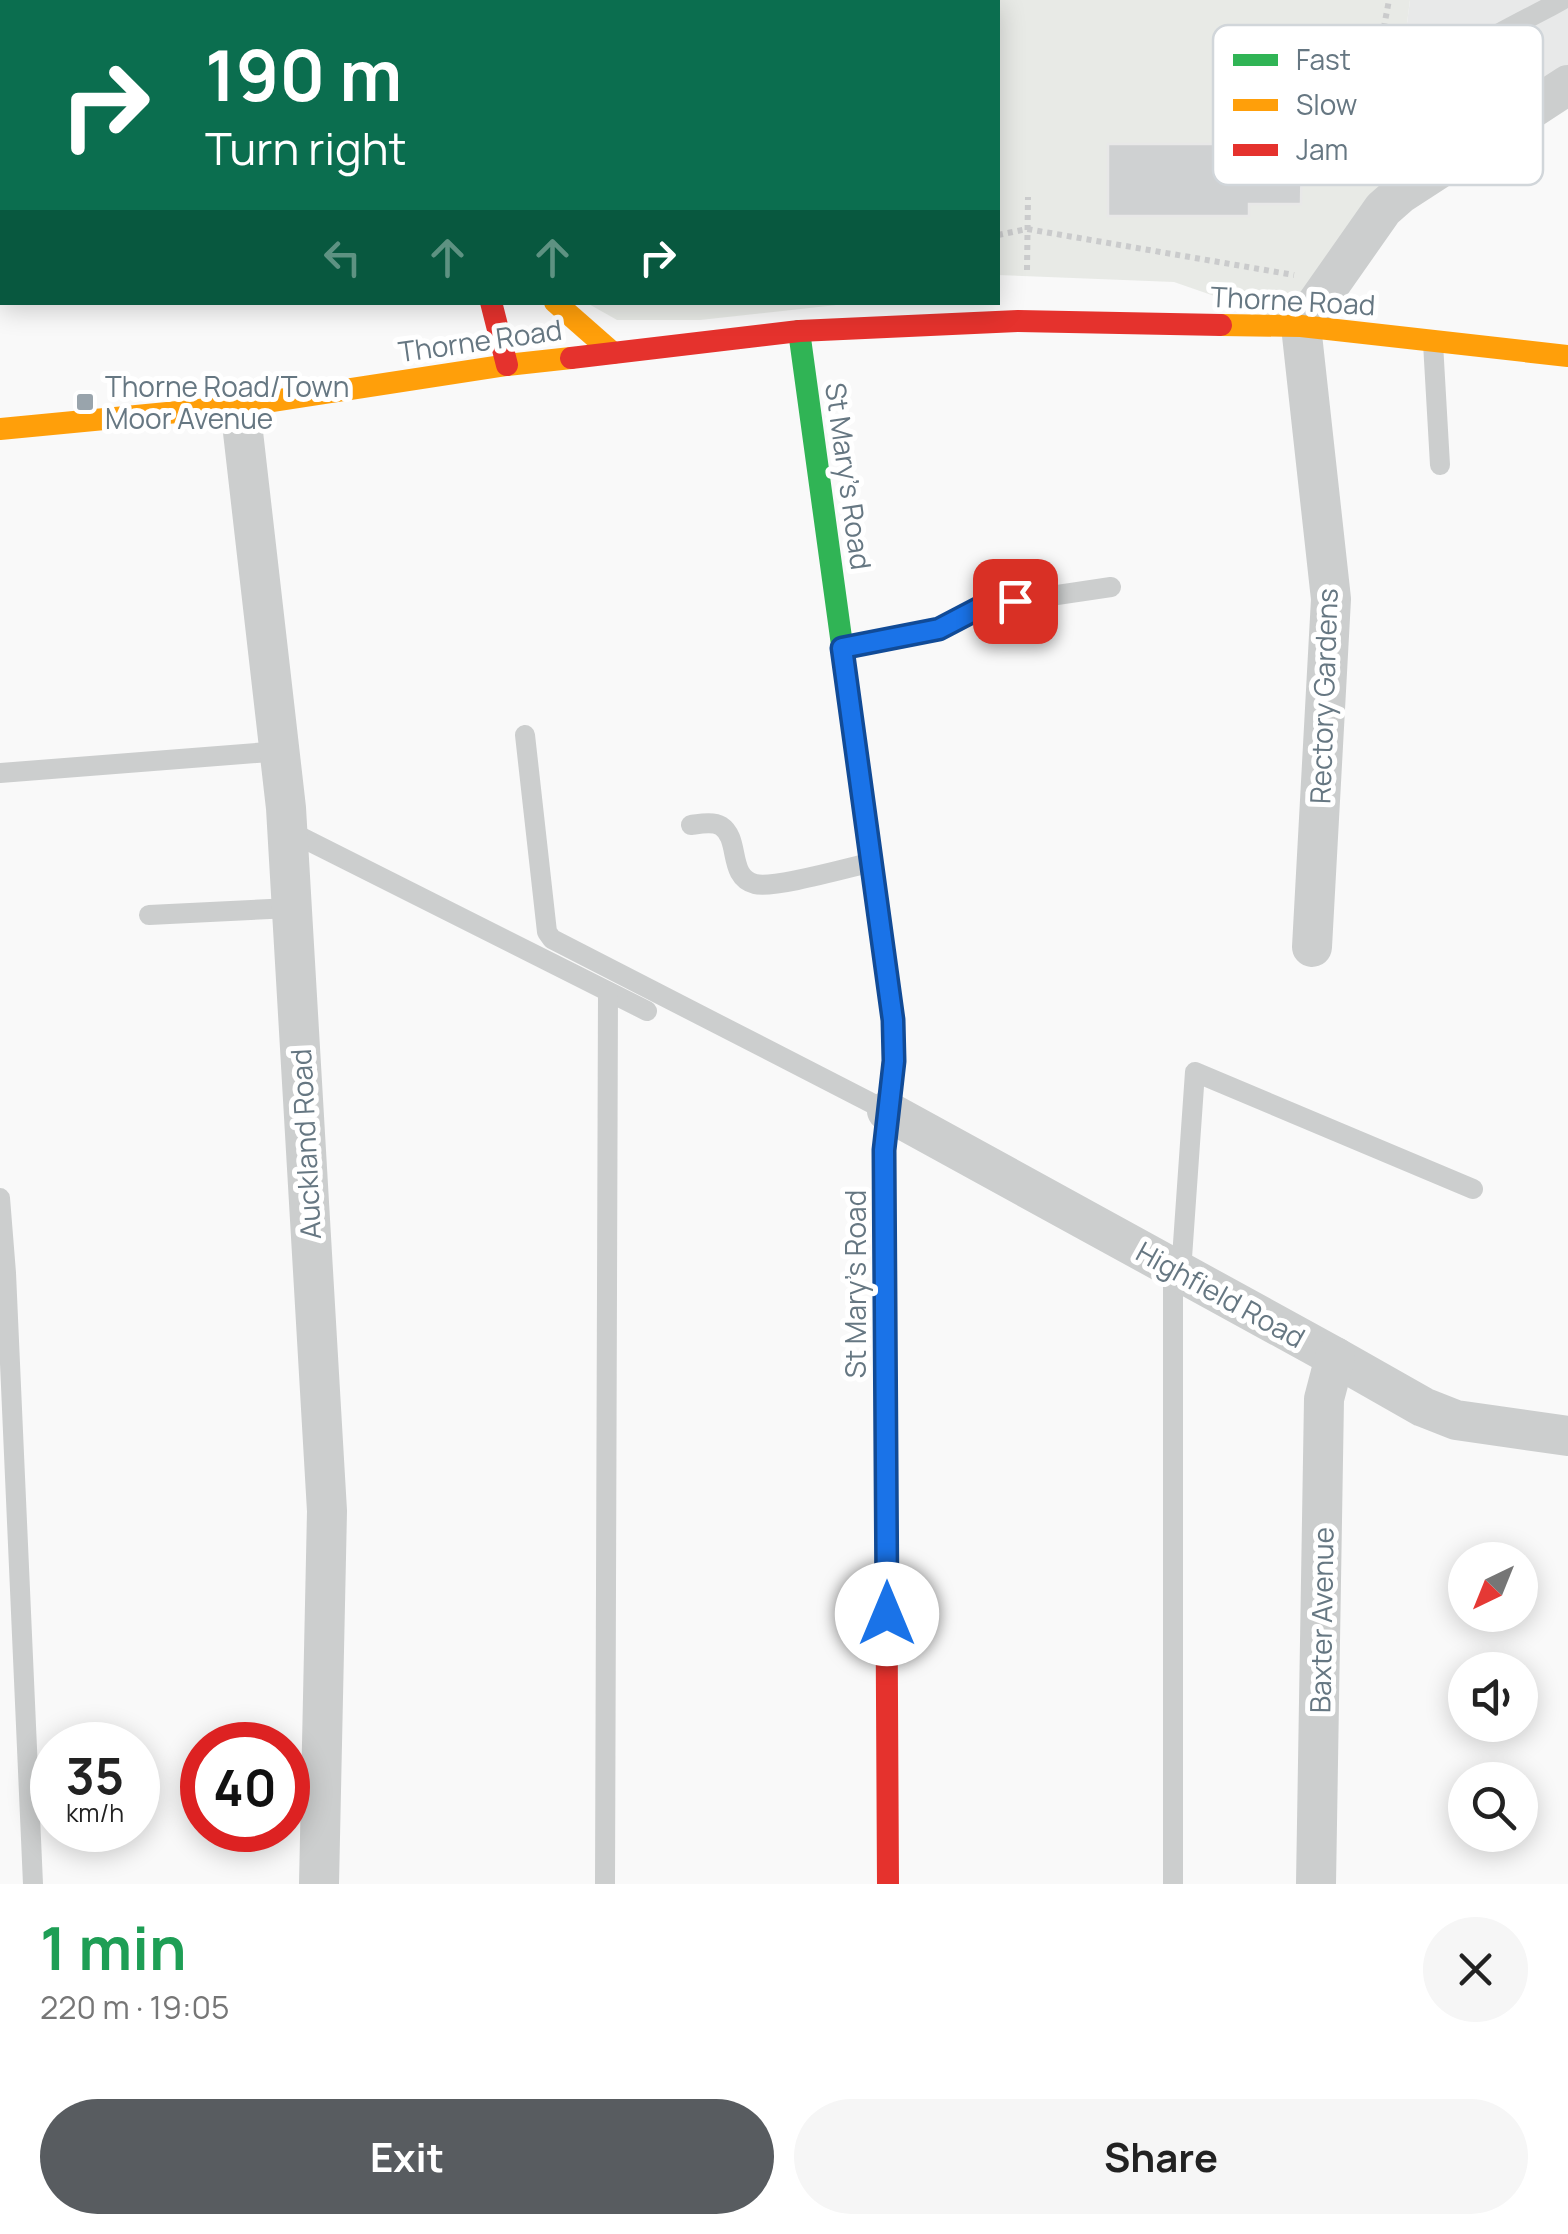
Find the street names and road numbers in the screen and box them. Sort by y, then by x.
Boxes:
street label: Thorne Road [1210,277,1376,323]
street label: Thorne Road [396,310,564,370]
street label: St Mary's Road [817,380,881,572]
street label: Rectory Gardens [1300,587,1346,805]
street label: Auckland Road [281,1048,329,1240]
street label: St Mary's Road [836,1190,874,1378]
street label: Highfield Road [1130,1232,1312,1356]
street label: Baxter Avenue [1300,1527,1342,1713]

